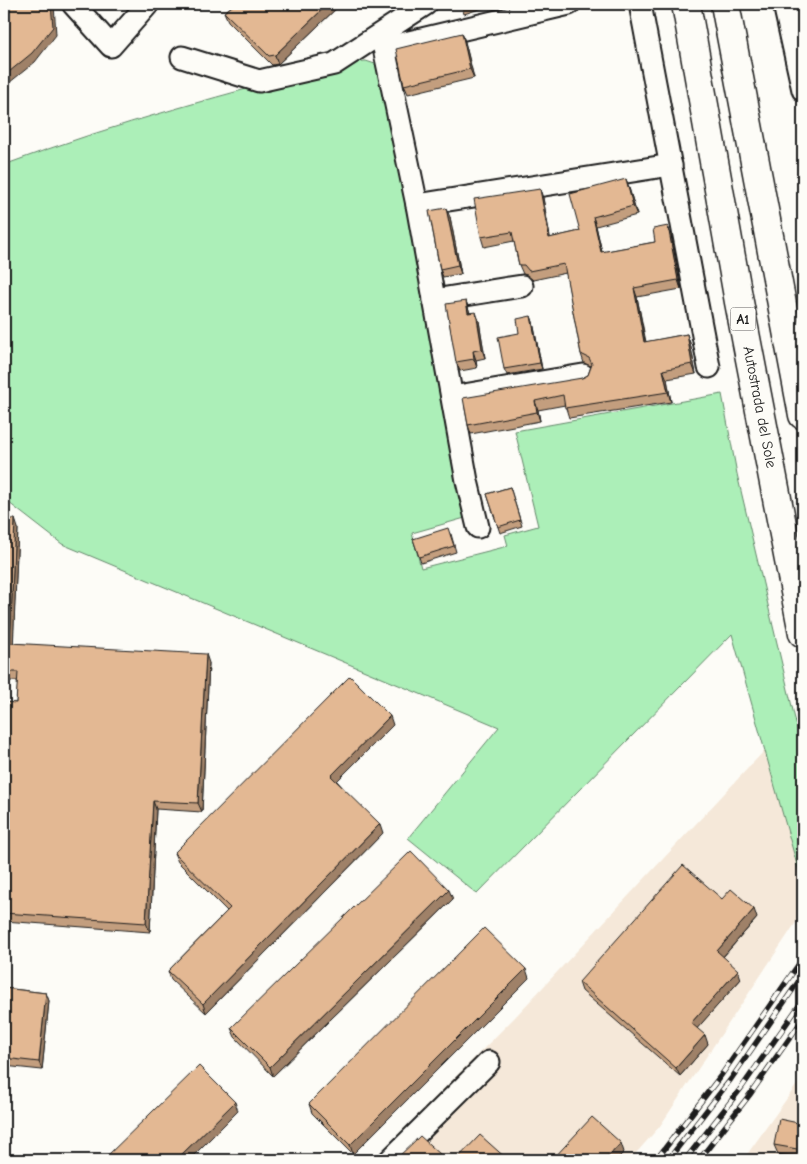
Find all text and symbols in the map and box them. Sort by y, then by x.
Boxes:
road number: A1 [730,308,756,330]
street label: Autostrada del Sole [739,345,781,470]

